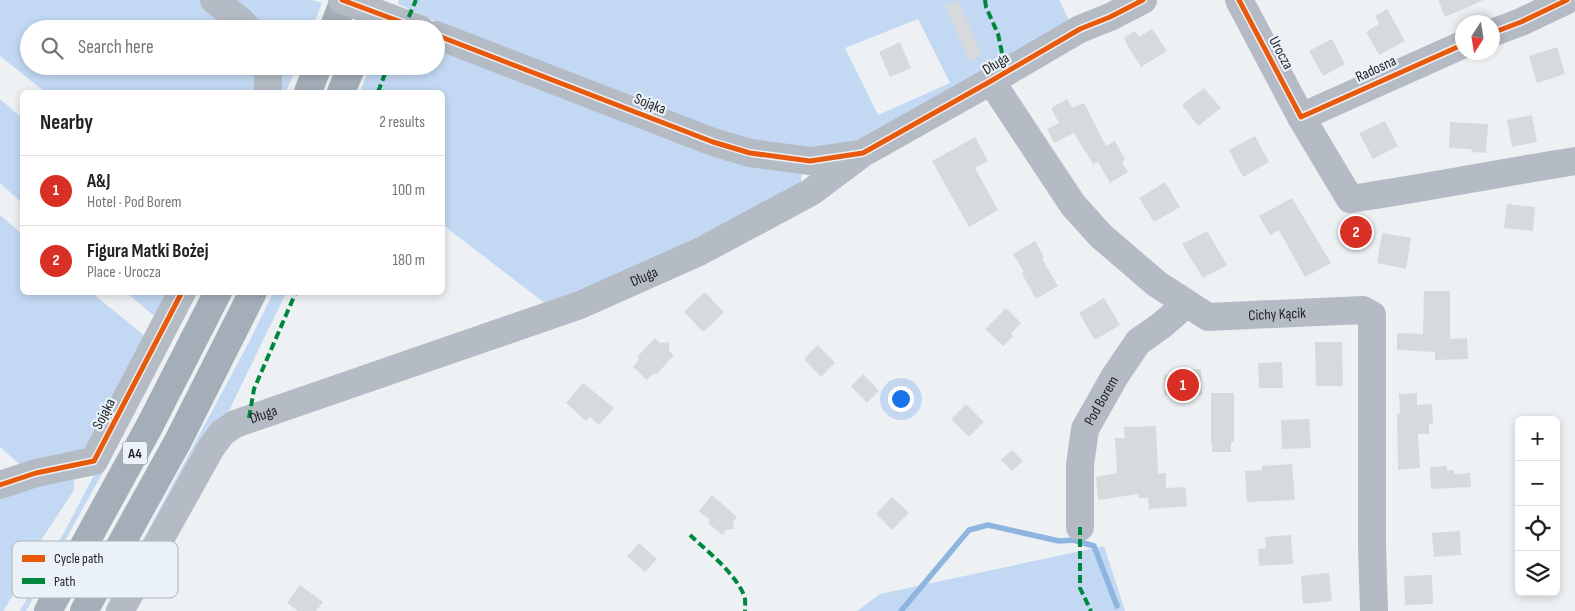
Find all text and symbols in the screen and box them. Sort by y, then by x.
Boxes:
north arrow [1455,15,1500,60]
search box [20,20,445,75]
street label: Urocza [1264,33,1298,73]
icon: search [38,34,66,62]
text: Search here [78,36,154,59]
street label: Długa [979,49,1013,79]
street label: Radosna [1353,51,1400,87]
street label: Sojąka [631,89,669,119]
text: Nearby [40,110,93,135]
text: 2 results [379,113,425,132]
text: A&J [87,170,110,193]
text: 1 [53,181,59,200]
text: 100 m [392,181,425,200]
text: Hotel · Pod Borem [87,193,182,212]
pin: 2 [1340,213,1372,251]
text: Figura Matki Bożej [87,240,208,263]
text: 2 [52,251,60,270]
text: 180 m [392,251,425,270]
street label: Długa [627,262,661,291]
text: Place · Urocza [87,263,161,282]
street label: Cichy Kącik [1248,303,1307,325]
pin: 1 [1167,366,1199,404]
street label: Pod Borem [1080,372,1123,429]
your location [888,386,914,412]
street label: Sojąka [88,395,120,433]
street label: Długa [247,401,280,428]
map controls [1515,416,1560,596]
button: + [1515,416,1560,461]
road number: A4 [122,442,148,464]
button: − [1515,461,1560,506]
button: locate [1515,506,1560,551]
legend [12,541,178,598]
text: Cycle path [54,550,104,567]
button: layers [1515,551,1560,596]
text: Path [54,573,75,590]

